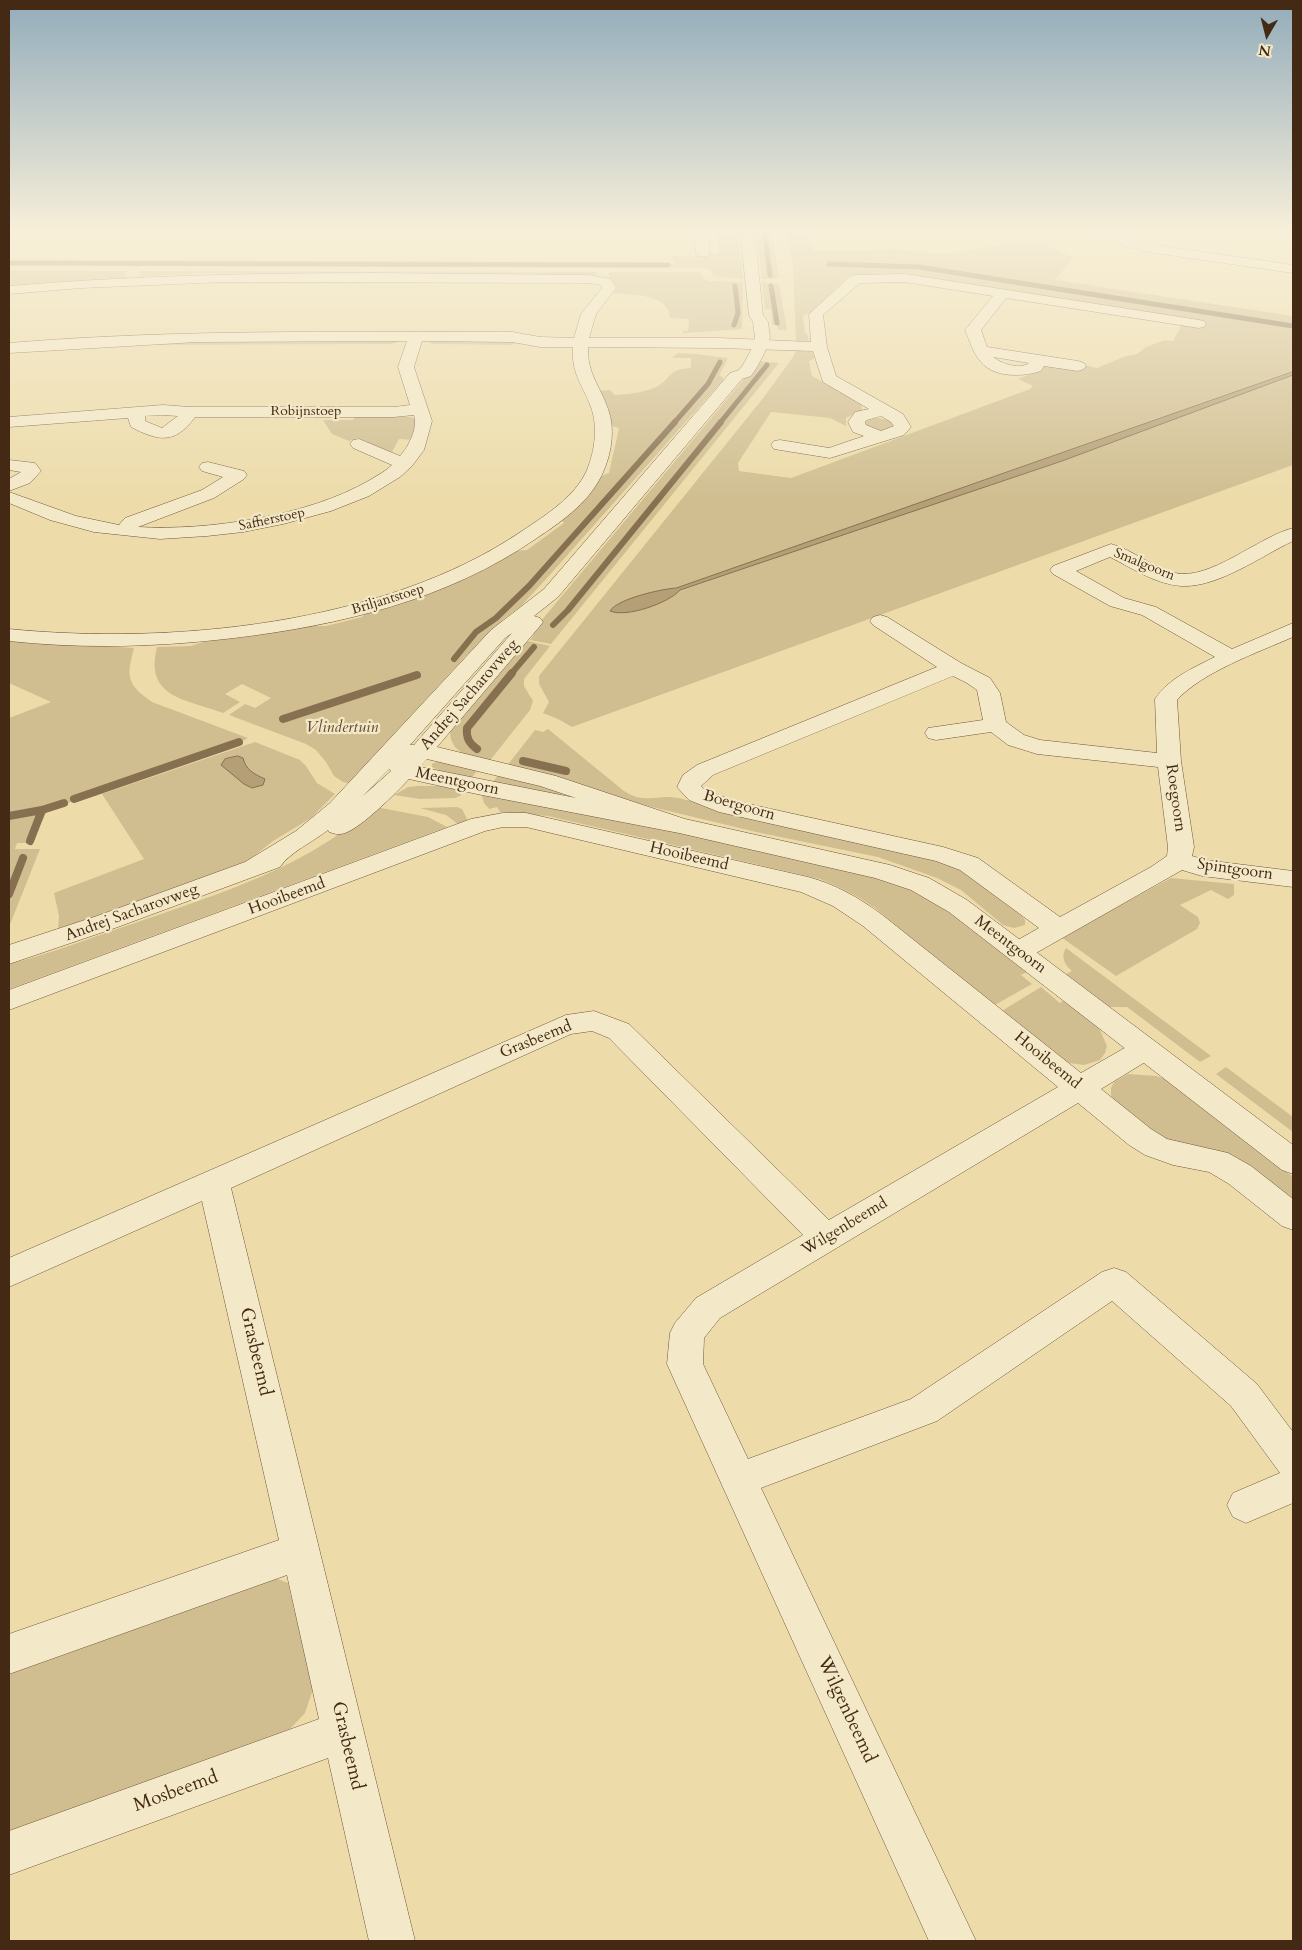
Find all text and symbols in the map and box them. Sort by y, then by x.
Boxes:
north arrow [1242,10,1292,60]
text: N [1258,40,1272,61]
street label: Robijnstoep [270,404,342,420]
street label: Saffierstoep [237,505,307,535]
street label: Smalgoorn [1111,545,1177,585]
street label: Briljantstoep [350,581,426,619]
street label: Andrej Sacharovweg [417,636,523,754]
park label: Vlindertuin [306,718,378,738]
street label: Roegoorn [1161,763,1189,833]
street label: Meentgoorn [413,764,501,800]
street label: Boergoorn [701,787,777,825]
street label: Hooibeemd [648,839,730,875]
street label: Spintgoorn [1196,855,1274,885]
street label: Hooibeemd [246,874,328,920]
street label: Andrej Sacharovweg [63,880,201,946]
street label: Meentgoorn [970,912,1050,978]
street label: Grasbeemd [497,1017,575,1063]
street label: Hooibeemd [1010,1028,1084,1094]
street label: Wilgenbeemd [799,1194,891,1260]
street label: Grasbeemd [234,1306,276,1398]
street label: Wilgenbeemd [811,1653,881,1767]
street label: Grasbeemd [326,1700,368,1792]
street label: Mosbeemd [131,1766,221,1818]

